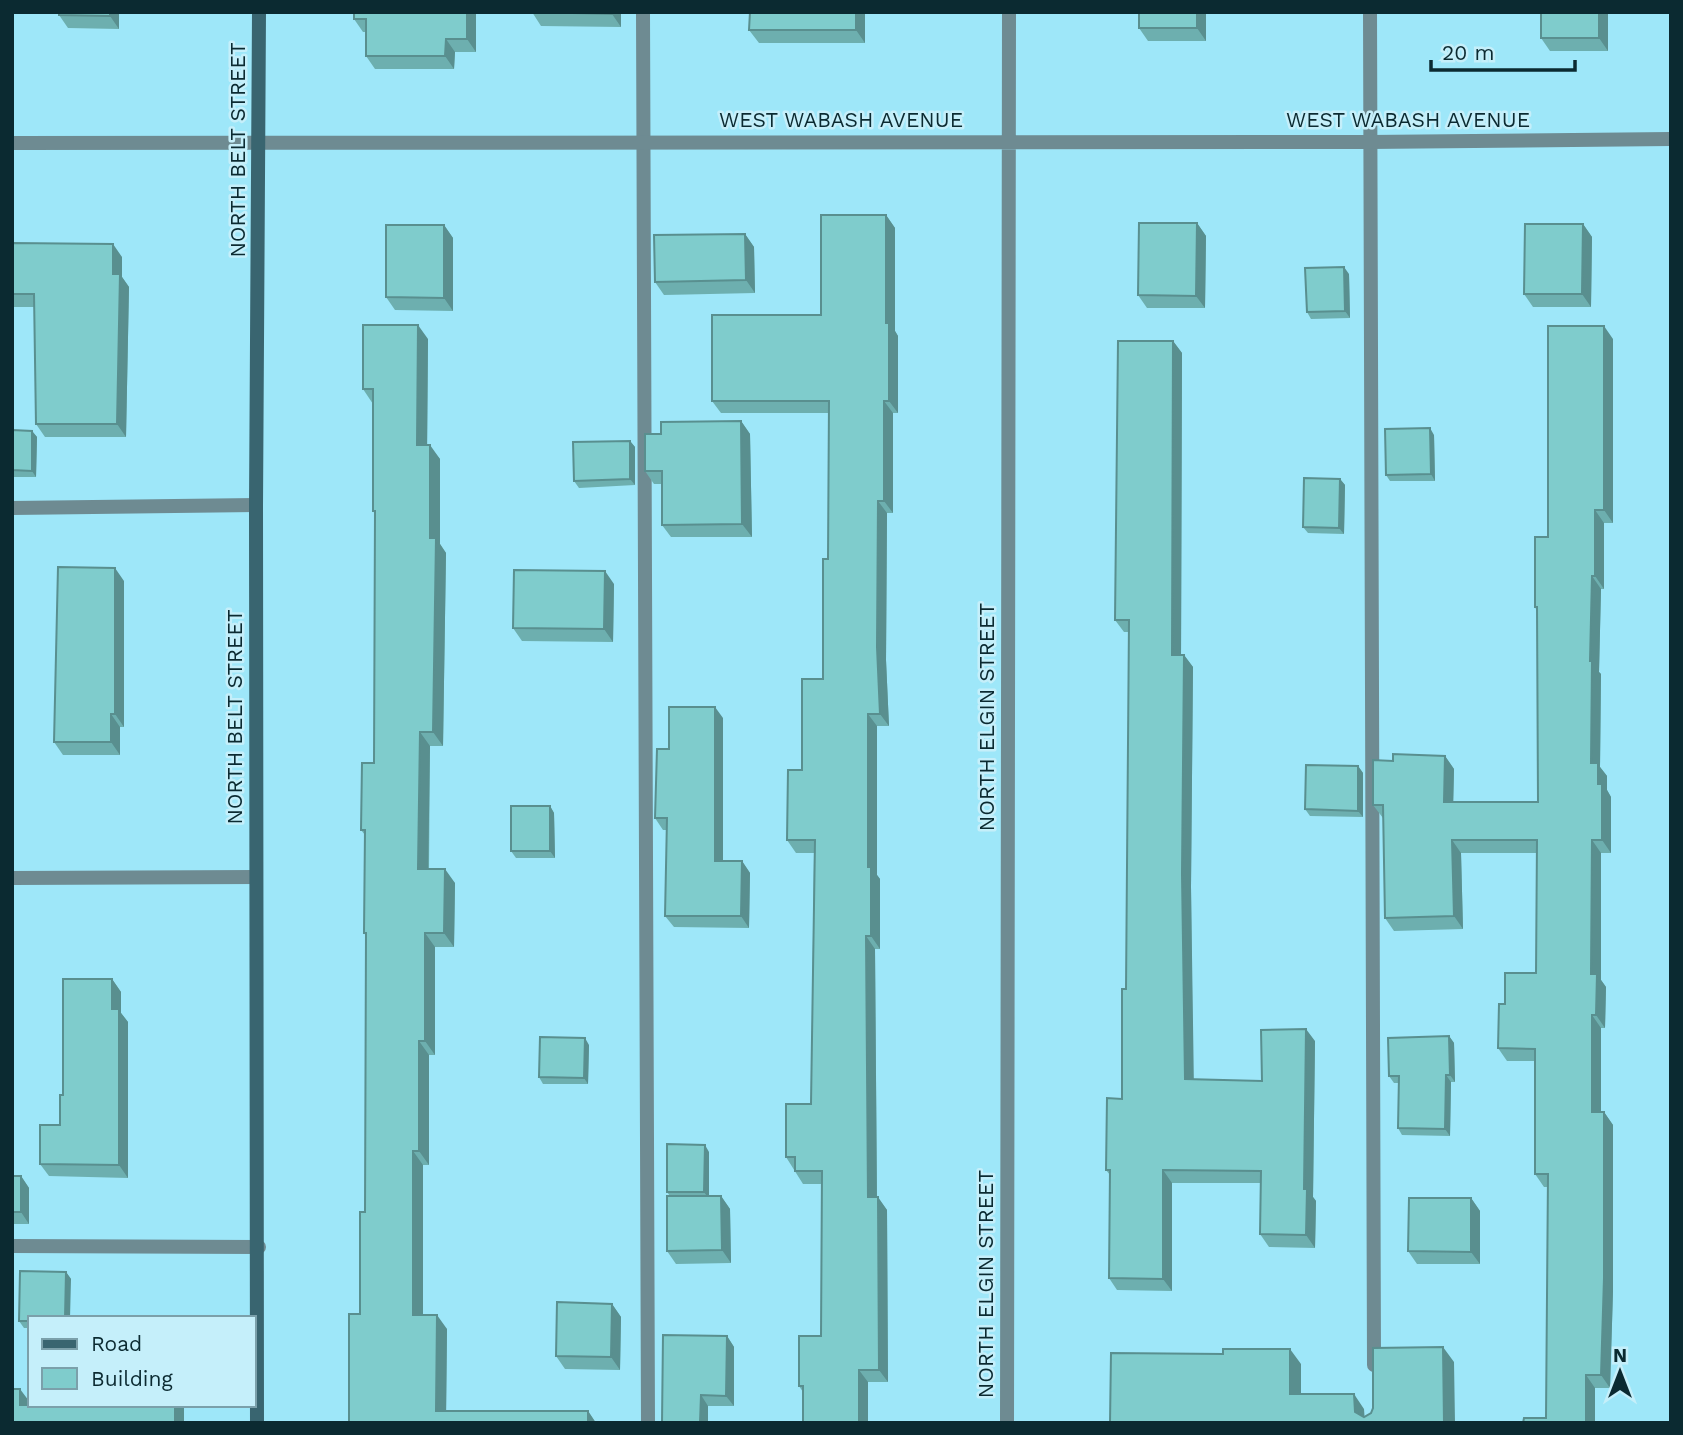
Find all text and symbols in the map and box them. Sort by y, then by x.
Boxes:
scale bar [1431,28,1574,72]
text: 20 m [1442,40,1494,65]
street label: NORTH BELT STREET [225,42,250,258]
street label: WEST WABASH AVENUE [719,107,963,132]
street label: WEST WABASH AVENUE [1286,107,1530,132]
street label: NORTH ELGIN STREET [974,603,999,831]
street label: NORTH BELT STREET [222,609,247,825]
street label: NORTH ELGIN STREET [973,1170,998,1398]
legend [28,1316,256,1407]
text: Road [91,1331,142,1356]
north arrow [1585,1337,1655,1407]
text: N [1613,1344,1627,1367]
text: Building [91,1366,173,1391]

